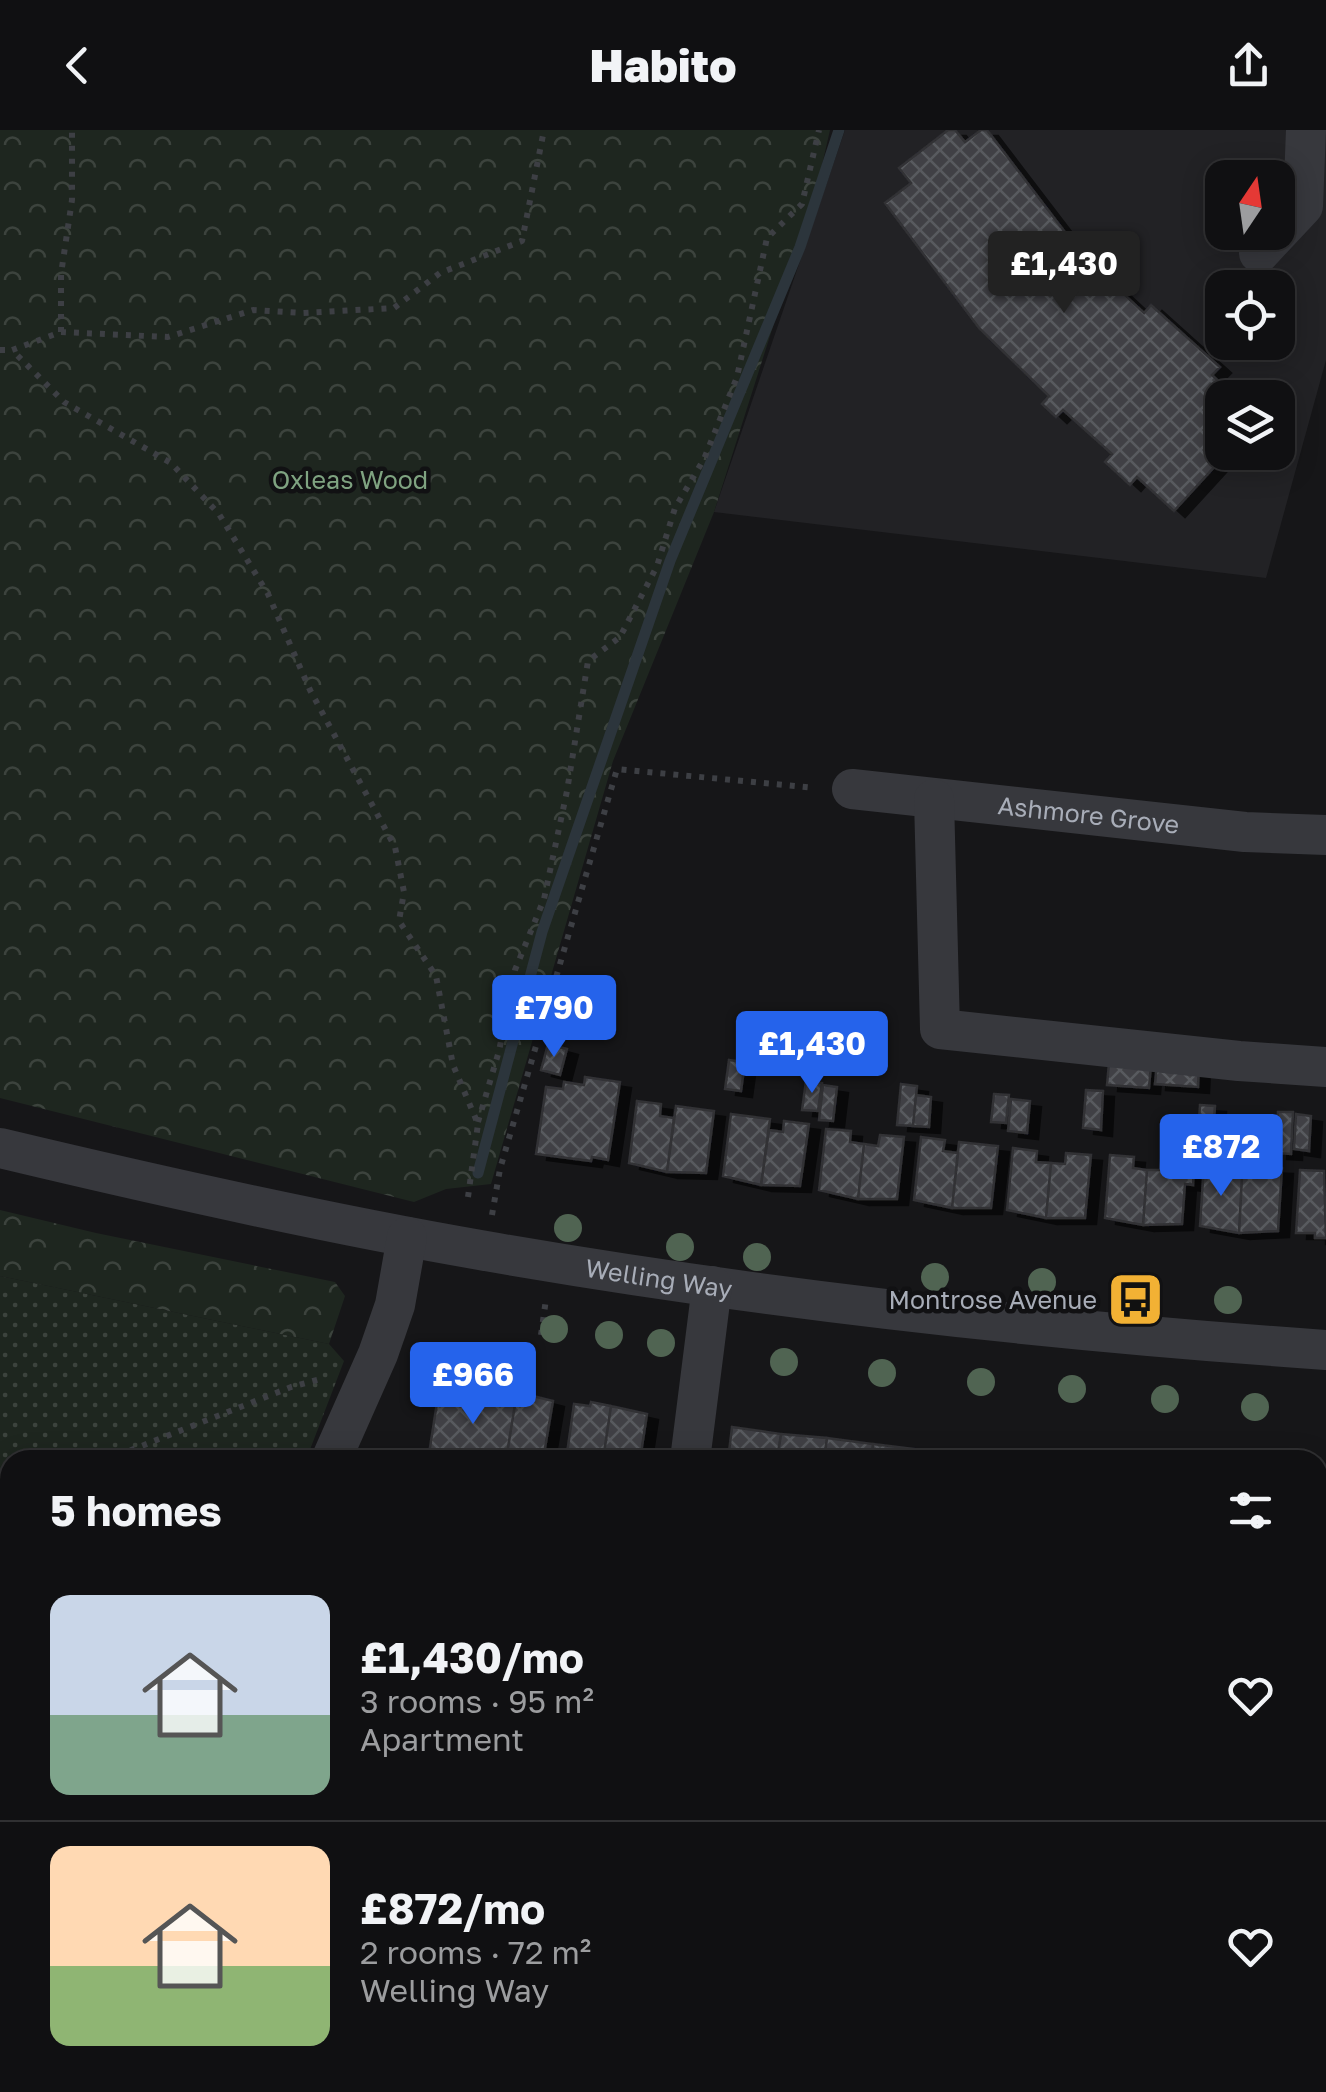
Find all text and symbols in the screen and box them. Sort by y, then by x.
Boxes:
icon: back [50,38,105,93]
text: Habito [590,38,736,92]
icon: share [1221,38,1276,93]
north arrow [1205,160,1295,250]
map controls [1205,160,1295,470]
pin: £1,430 [983,231,1145,316]
text: £1,430 [1010,244,1118,282]
button: locate [1205,270,1295,360]
button: layers [1205,380,1295,470]
park label: Oxleas Wood [272,464,428,495]
street label: Ashmore Grove [996,789,1181,840]
pin: £790 [495,975,613,1060]
text: £790 [514,988,594,1026]
pin: £1,430 [731,1011,893,1096]
text: £1,430 [758,1024,866,1062]
pin: £872 [1162,1114,1280,1199]
text: £872 [1182,1127,1260,1165]
street label: Welling Way [583,1252,734,1304]
bus stop icon: Montrose Avenue [1106,1270,1166,1330]
place label: Montrose Avenue [889,1284,1097,1315]
pin: £966 [414,1342,532,1427]
text: £966 [432,1355,514,1393]
icon: filters [1223,1483,1278,1538]
text: 5 homes [50,1485,222,1535]
text: £1,430/mo [360,1632,584,1682]
icon: home [130,1635,250,1755]
icon: heart [1223,1668,1278,1723]
text: 3 rooms · 95 m² [360,1682,594,1720]
text: Apartment [360,1720,524,1758]
text: £872/mo [360,1883,545,1933]
icon: home [130,1886,250,2006]
icon: heart [1223,1919,1278,1974]
text: 2 rooms · 72 m² [360,1933,591,1971]
text: Welling Way [360,1971,549,2009]

